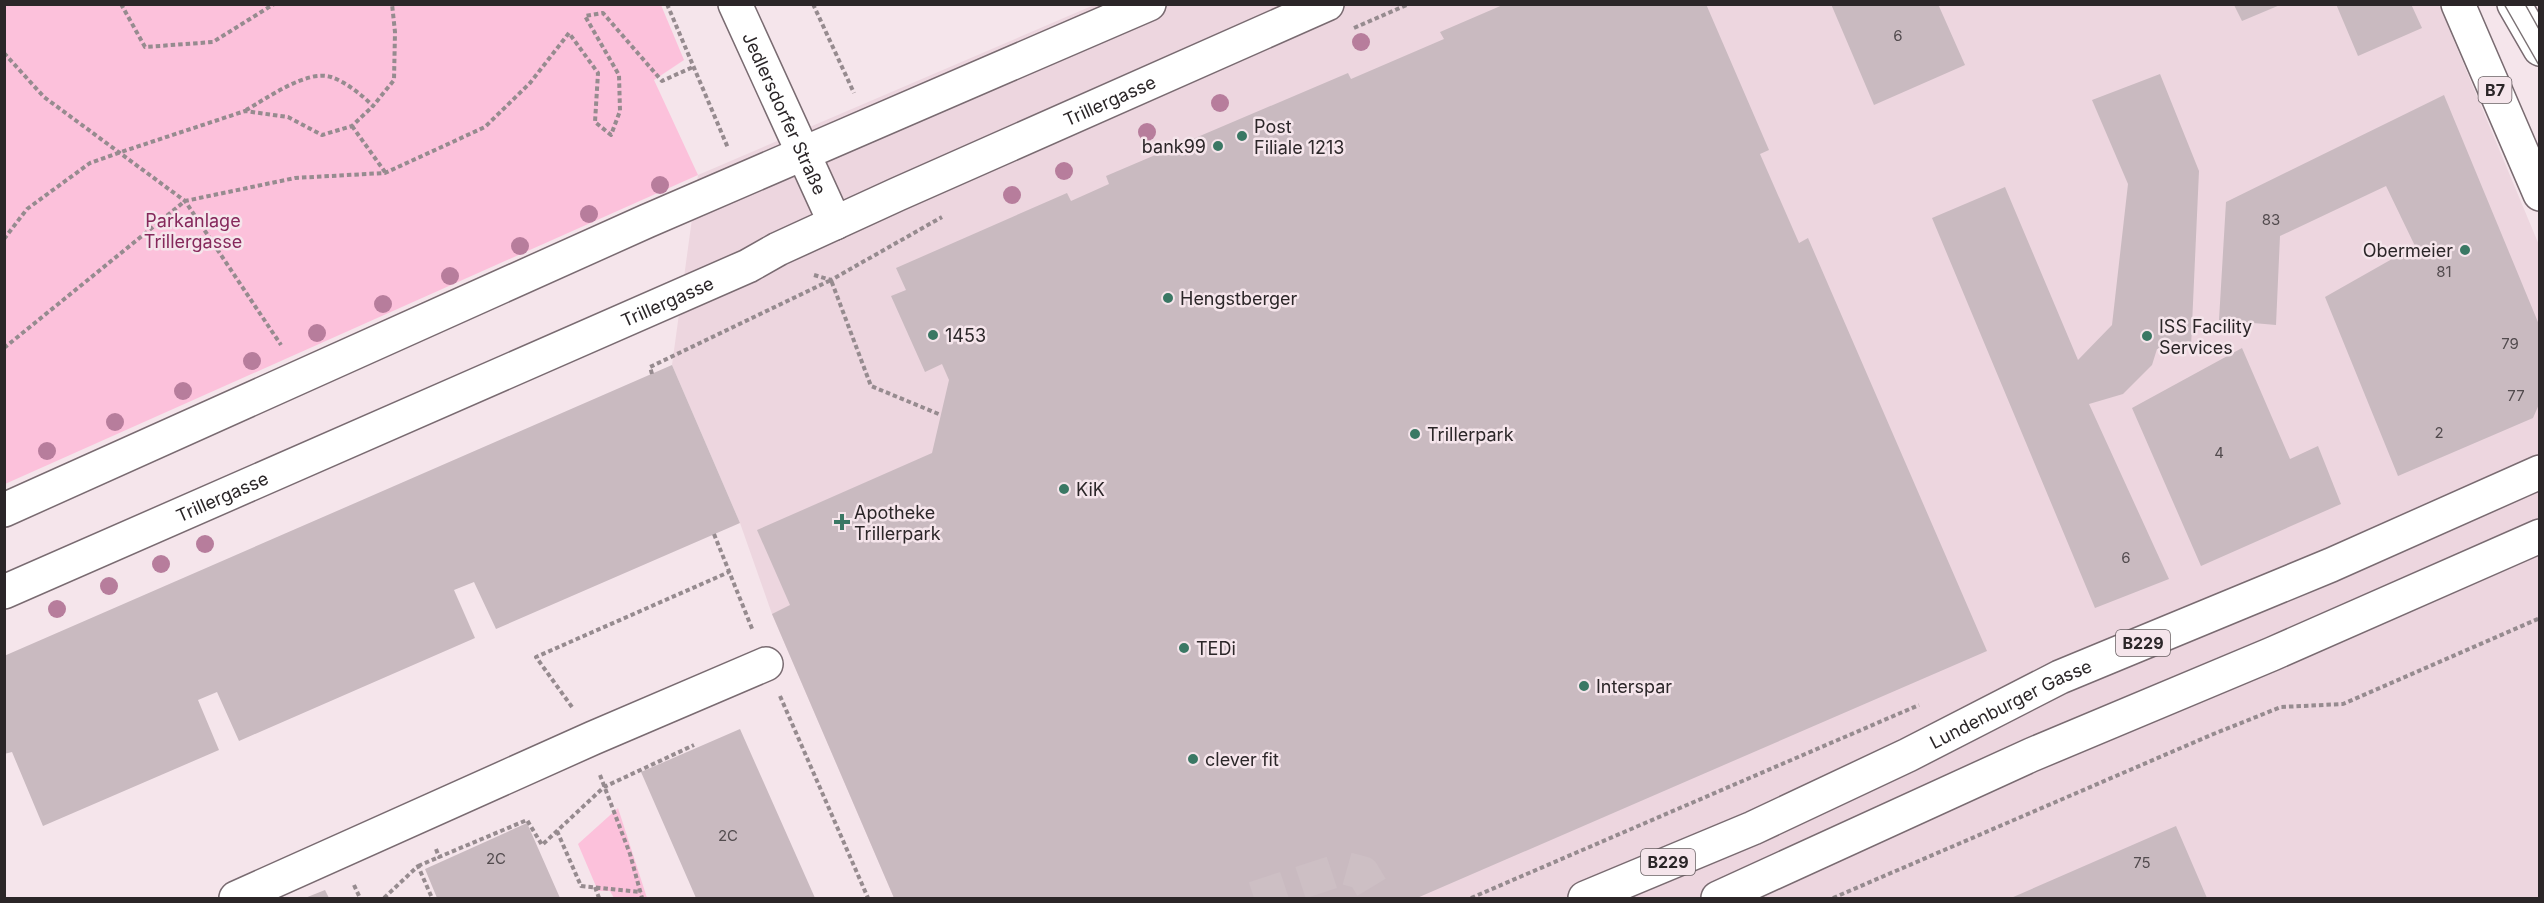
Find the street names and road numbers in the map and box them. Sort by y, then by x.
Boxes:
street label: Jedlersdorfer Straße [739,29,831,198]
street label: Trillergasse [1060,71,1159,130]
road number: B7 [2478,77,2512,103]
street label: Trillergasse [618,272,716,331]
street label: Trillergasse [173,467,271,526]
road number: B229 [2116,630,2170,656]
street label: Lundenburger Gasse [1926,655,2094,753]
road number: B229 [1641,849,1695,875]

